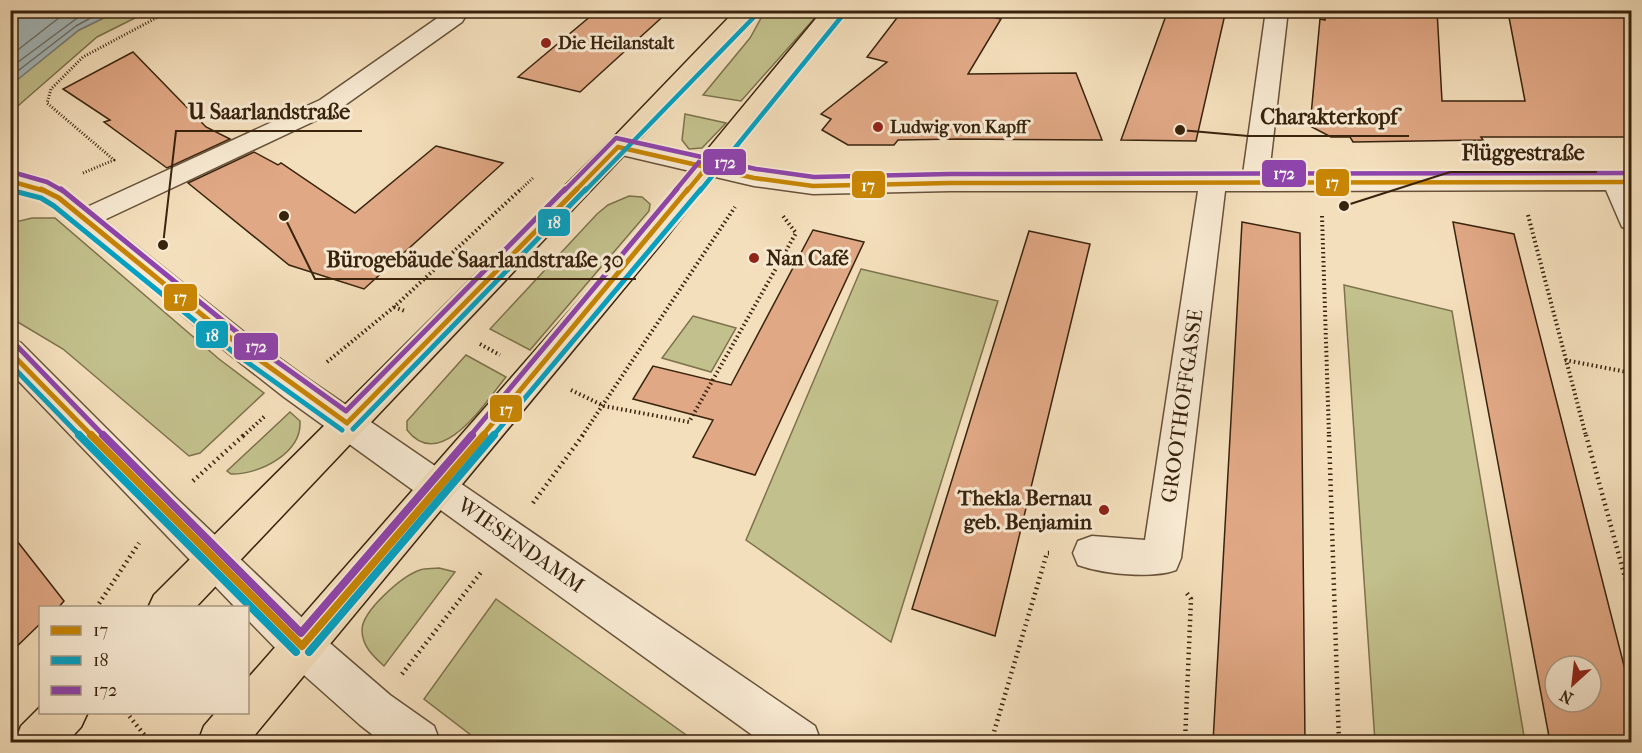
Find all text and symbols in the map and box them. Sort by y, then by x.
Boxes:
place label: Die Heilanstalt [558,33,675,54]
marker: Die Heilanstalt [539,36,553,50]
callout: U Saarlandstraße [176,91,362,131]
callout: Charakterkopf [1248,96,1409,136]
text: U Saarlandstraße [187,99,350,125]
text: Charakterkopf [1260,104,1402,130]
place label: Ludwig von Kapff [890,117,1031,138]
marker: Ludwig von Kapff [871,120,885,134]
callout: Flüggestraße [1450,132,1597,172]
text: Flüggestraße [1460,140,1585,166]
line badge: 172 [702,148,747,176]
text: 172 [714,153,736,172]
line badge: 172 [1261,159,1307,188]
text: 172 [1273,164,1295,183]
line badge: 17 [1315,168,1350,197]
line badge: 17 [851,170,886,199]
text: 17 [1325,173,1339,192]
text: 17 [861,176,875,195]
line badge: 18 [537,208,571,237]
text: 18 [547,213,561,232]
callout: Bürogebäude Saarlandstraße 30 [315,239,636,279]
place label: Nan Café [766,246,849,270]
text: Bürogebäude Saarlandstraße 30 [326,247,624,273]
marker: Nan Café [747,251,761,265]
line badge: 17 [163,283,198,312]
text: 17 [173,288,187,307]
street label: GROOTHOFFGASSE [1157,308,1207,504]
line badge: 18 [195,320,229,349]
text: 18 [205,326,219,345]
line badge: 172 [233,332,279,361]
text: 172 [245,337,267,356]
line badge: 17 [489,394,523,423]
text: 17 [499,400,513,419]
place label: Thekla Bernau geb. Benjamin [957,486,1093,534]
street label: WIESENDAMM [452,492,589,598]
marker: Thekla Bernau geb. Benjamin [1097,503,1111,517]
legend [39,606,249,714]
text: 17 [93,620,108,641]
text: 18 [93,650,108,671]
north arrow [1543,654,1603,714]
text: 172 [93,680,117,701]
text: N [1556,685,1576,708]

